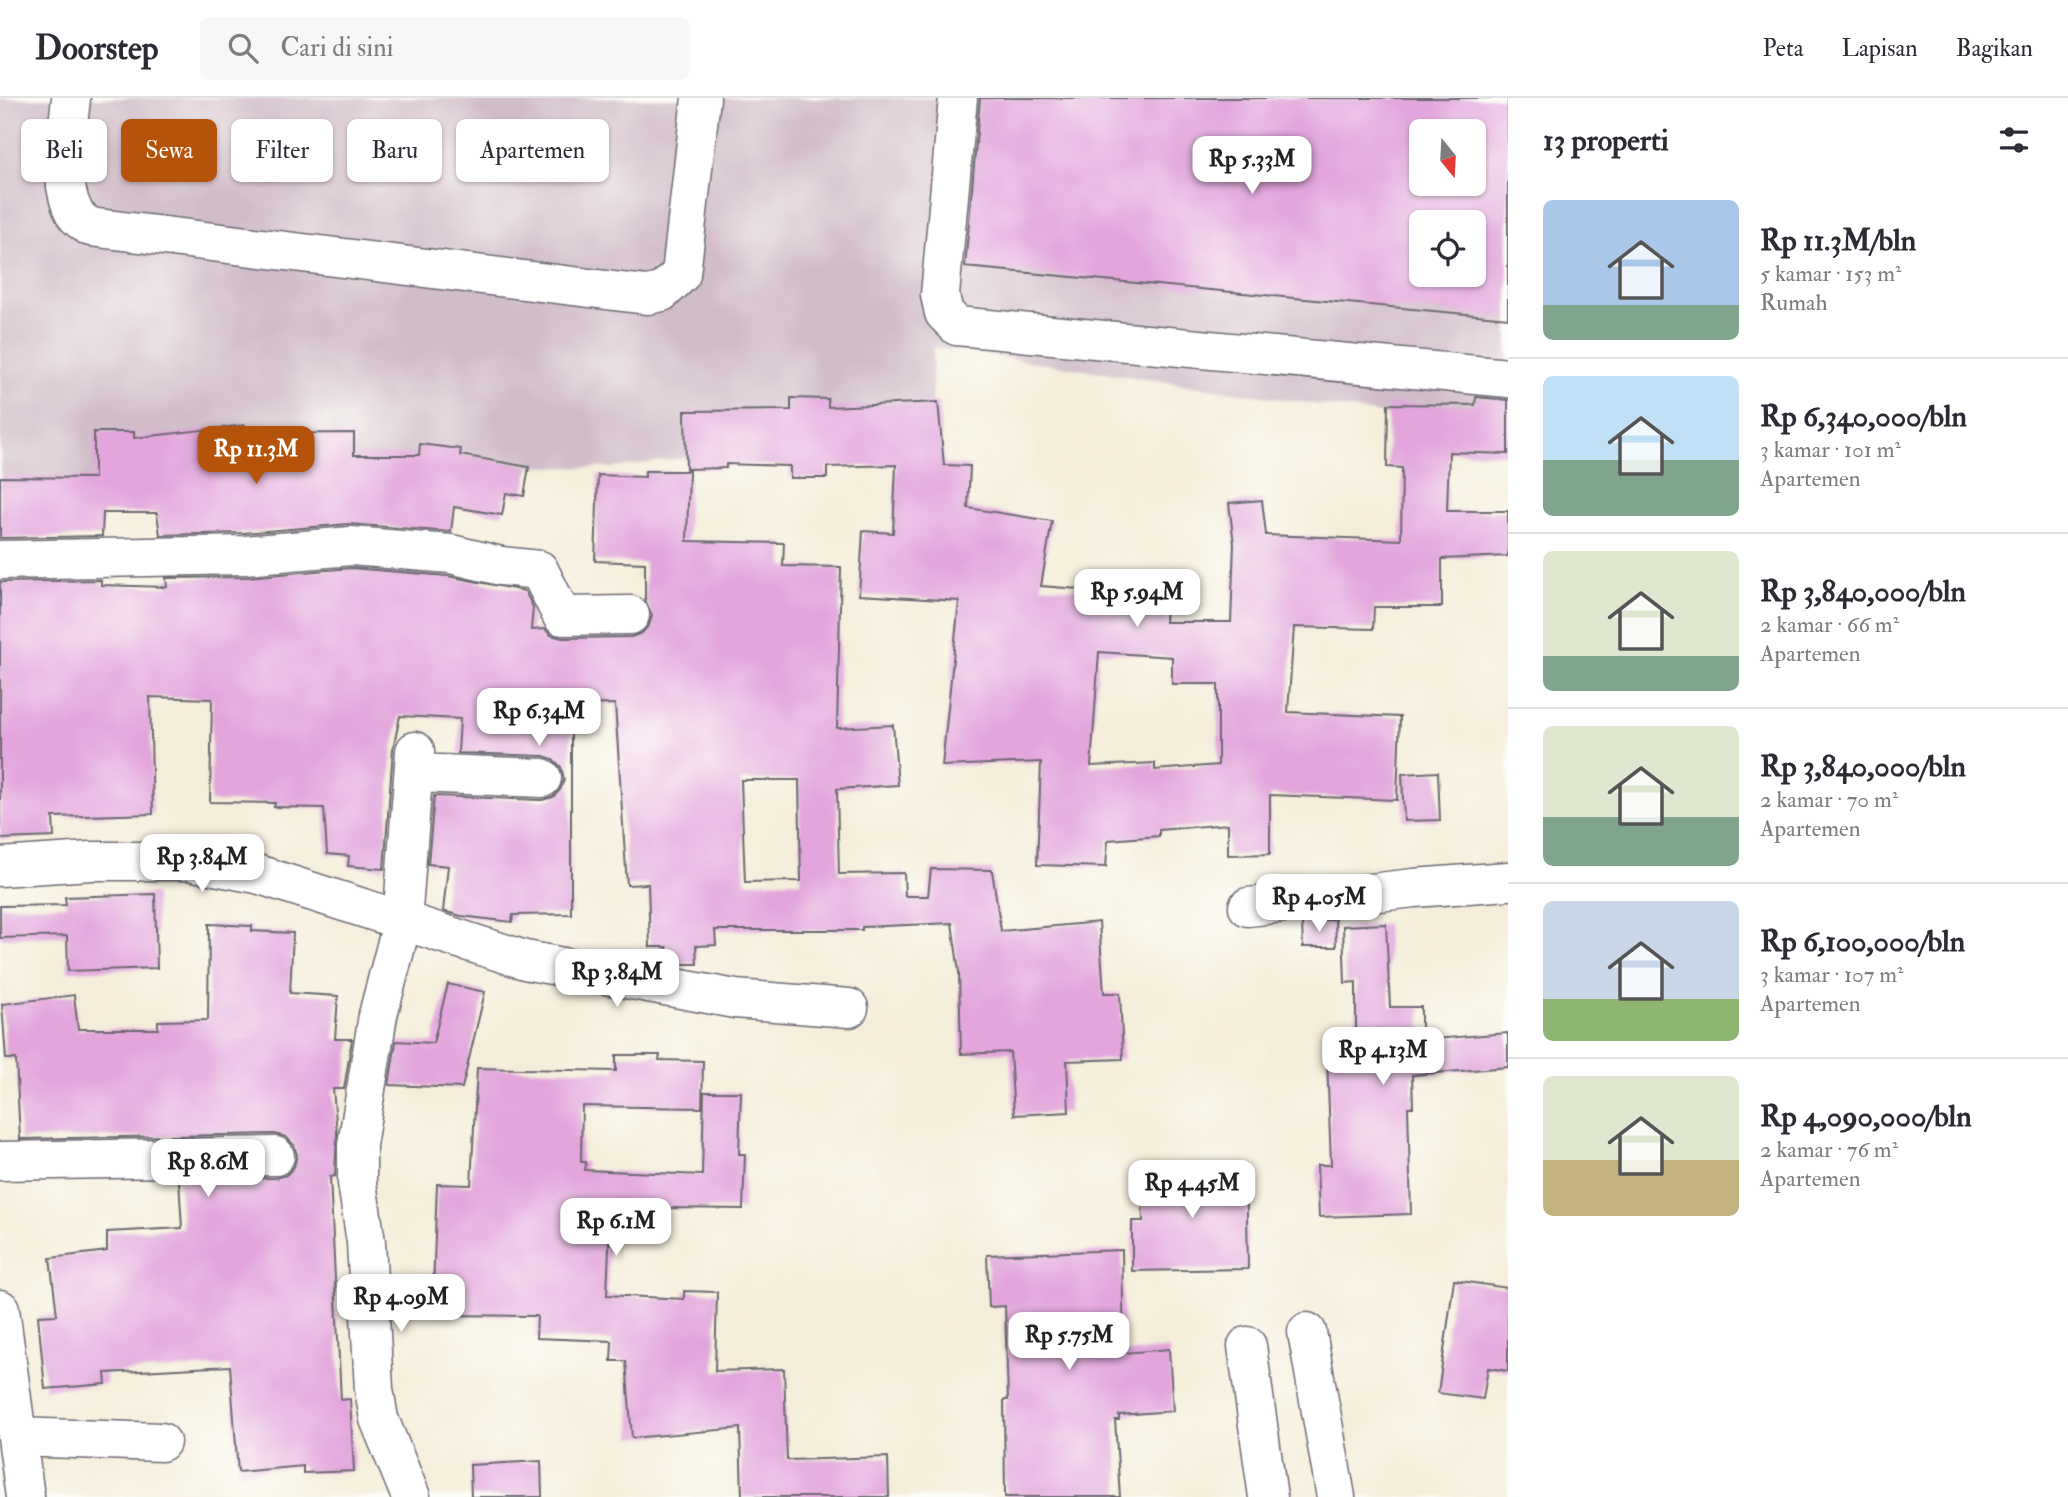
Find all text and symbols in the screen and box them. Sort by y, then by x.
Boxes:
search box [200,17,690,80]
text: Doorstep [35,28,158,69]
icon: search [224,29,262,67]
text: Cari di sini [280,32,393,64]
text: Peta [1762,33,1804,64]
text: Lapisan [1842,33,1918,64]
text: Bagikan [1956,33,2033,64]
chip: Beli [21,119,107,182]
chip: Sewa [121,119,217,182]
chip: Filter [231,119,333,182]
chip: Baru [347,119,442,182]
chip: Apartemen [456,119,609,182]
north arrow [1409,119,1486,196]
map controls [1409,119,1486,287]
icon: filters [1995,121,2033,159]
text: 13 properti [1543,122,1669,159]
pin: Rp 5.33M [1180,136,1324,196]
text: Rp 5.33M [1208,144,1296,173]
button: locate [1409,210,1486,287]
text: Rp 11.3M/bln [1760,222,1916,259]
icon: home [1599,228,1683,312]
text: 5 kamar · 153 m² [1760,259,1902,288]
text: Rumah [1760,288,1828,317]
text: Rp 6,340,000/bln [1760,398,1967,435]
icon: home [1599,404,1683,488]
pin: Rp 11.3M [184,426,328,486]
text: Rp 11.3M [214,434,298,463]
text: 3 kamar · 101 m² [1760,435,1901,464]
text: Apartemen [1760,464,1861,493]
pin: Rp 5.94M [1065,570,1209,629]
text: Rp 3,840,000/bln [1760,573,1966,610]
text: Rp 5.94M [1090,577,1184,606]
icon: home [1599,579,1683,663]
text: 2 kamar · 66 m² [1760,610,1899,639]
text: Apartemen [1760,639,1861,668]
pin: Rp 6.34M [467,688,611,748]
text: Rp 6.34M [493,696,585,725]
text: Rp 3,840,000/bln [1760,748,1966,785]
icon: home [1599,754,1683,838]
text: 2 kamar · 70 m² [1760,785,1898,814]
text: Apartemen [1760,814,1861,843]
pin: Rp 3.84M [130,834,274,894]
text: Rp 3.84M [156,842,248,871]
pin: Rp 4.05M [1247,874,1391,934]
text: Rp 4.05M [1272,882,1366,911]
text: Rp 6,100,000/bln [1760,923,1965,960]
icon: home [1599,929,1683,1013]
pin: Rp 3.84M [545,950,689,1009]
text: Rp 3.84M [571,957,663,986]
text: 3 kamar · 107 m² [1760,960,1904,989]
text: Apartemen [1760,989,1861,1018]
pin: Rp 4.13M [1311,1028,1455,1087]
text: Rp 4.13M [1338,1035,1428,1064]
text: Rp 4,090,000/bln [1760,1098,1972,1135]
icon: home [1599,1104,1683,1188]
text: 2 kamar · 76 m² [1760,1135,1898,1164]
pin: Rp 8.6M [143,1140,273,1199]
text: Rp 8.6M [167,1147,249,1176]
pin: Rp 4.45M [1120,1160,1264,1220]
text: Apartemen [1760,1164,1861,1193]
text: Rp 4.45M [1144,1168,1240,1197]
pin: Rp 6.1M [551,1198,681,1258]
text: Rp 6.1M [576,1206,656,1235]
pin: Rp 4.09M [329,1274,473,1334]
text: Rp 4.09M [353,1282,449,1311]
pin: Rp 5.75M [997,1312,1141,1372]
text: Rp 5.75M [1024,1320,1114,1349]

